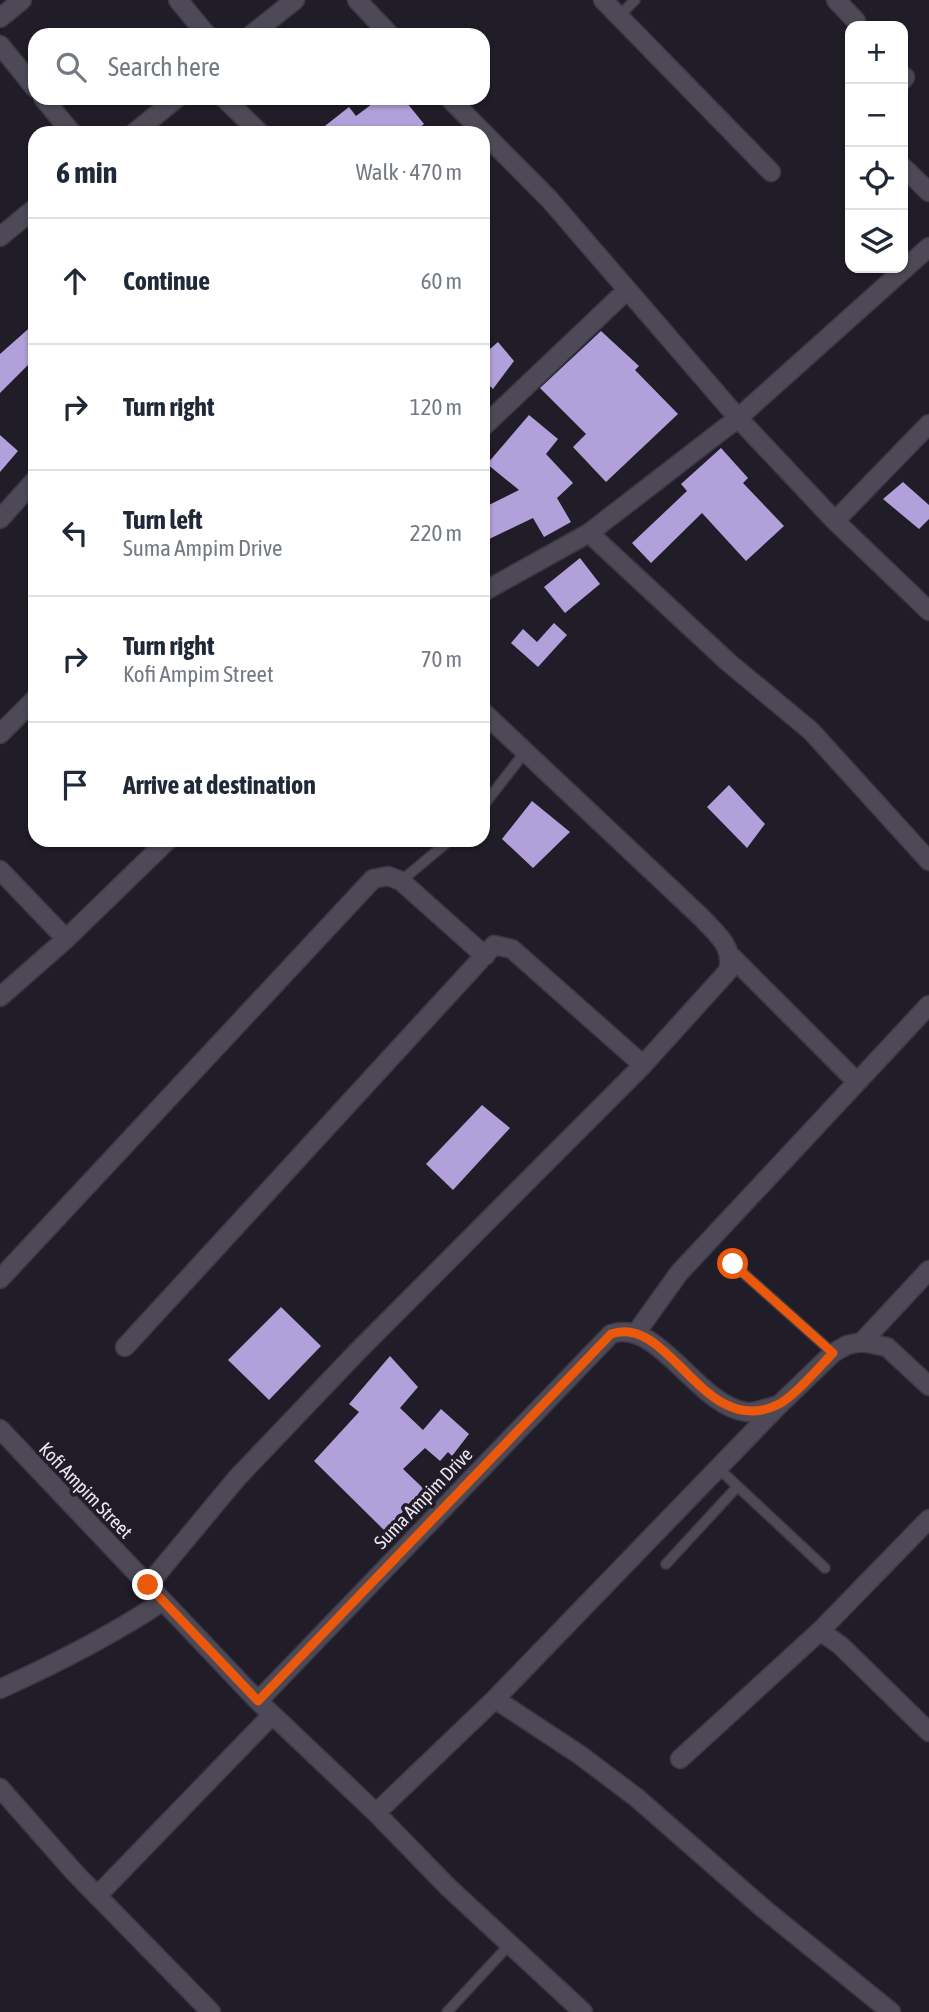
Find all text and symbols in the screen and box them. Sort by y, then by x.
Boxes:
map controls [845,21,908,273]
button: + [845,21,908,84]
search box [28,28,490,105]
icon: search [52,48,90,86]
text: Search here [108,52,220,82]
button: − [845,84,908,147]
button: locate [845,147,908,210]
text: 6 min [56,155,117,189]
text: Walk · 470 m [356,159,462,185]
button: layers [845,210,908,273]
icon: ahead [56,262,94,300]
text: Continue [123,266,210,296]
text: 60 m [421,268,462,294]
icon: right [56,388,94,426]
text: Turn right [123,392,214,422]
text: 120 m [410,394,462,420]
text: Turn left [123,505,203,535]
icon: left [56,514,94,552]
text: 220 m [410,520,462,546]
text: Suma Ampim Drive [123,535,283,561]
text: Turn right [123,631,214,661]
icon: right [56,640,94,678]
text: 70 m [421,646,462,672]
text: Kofi Ampim Street [123,661,274,687]
icon: arrive [56,766,94,804]
text: Arrive at destination [123,770,316,800]
route start [717,1248,748,1279]
street label: Kofi Ampim Street [35,1438,137,1542]
street label: Suma Ampim Drive [369,1443,477,1553]
route end [132,1569,163,1600]

